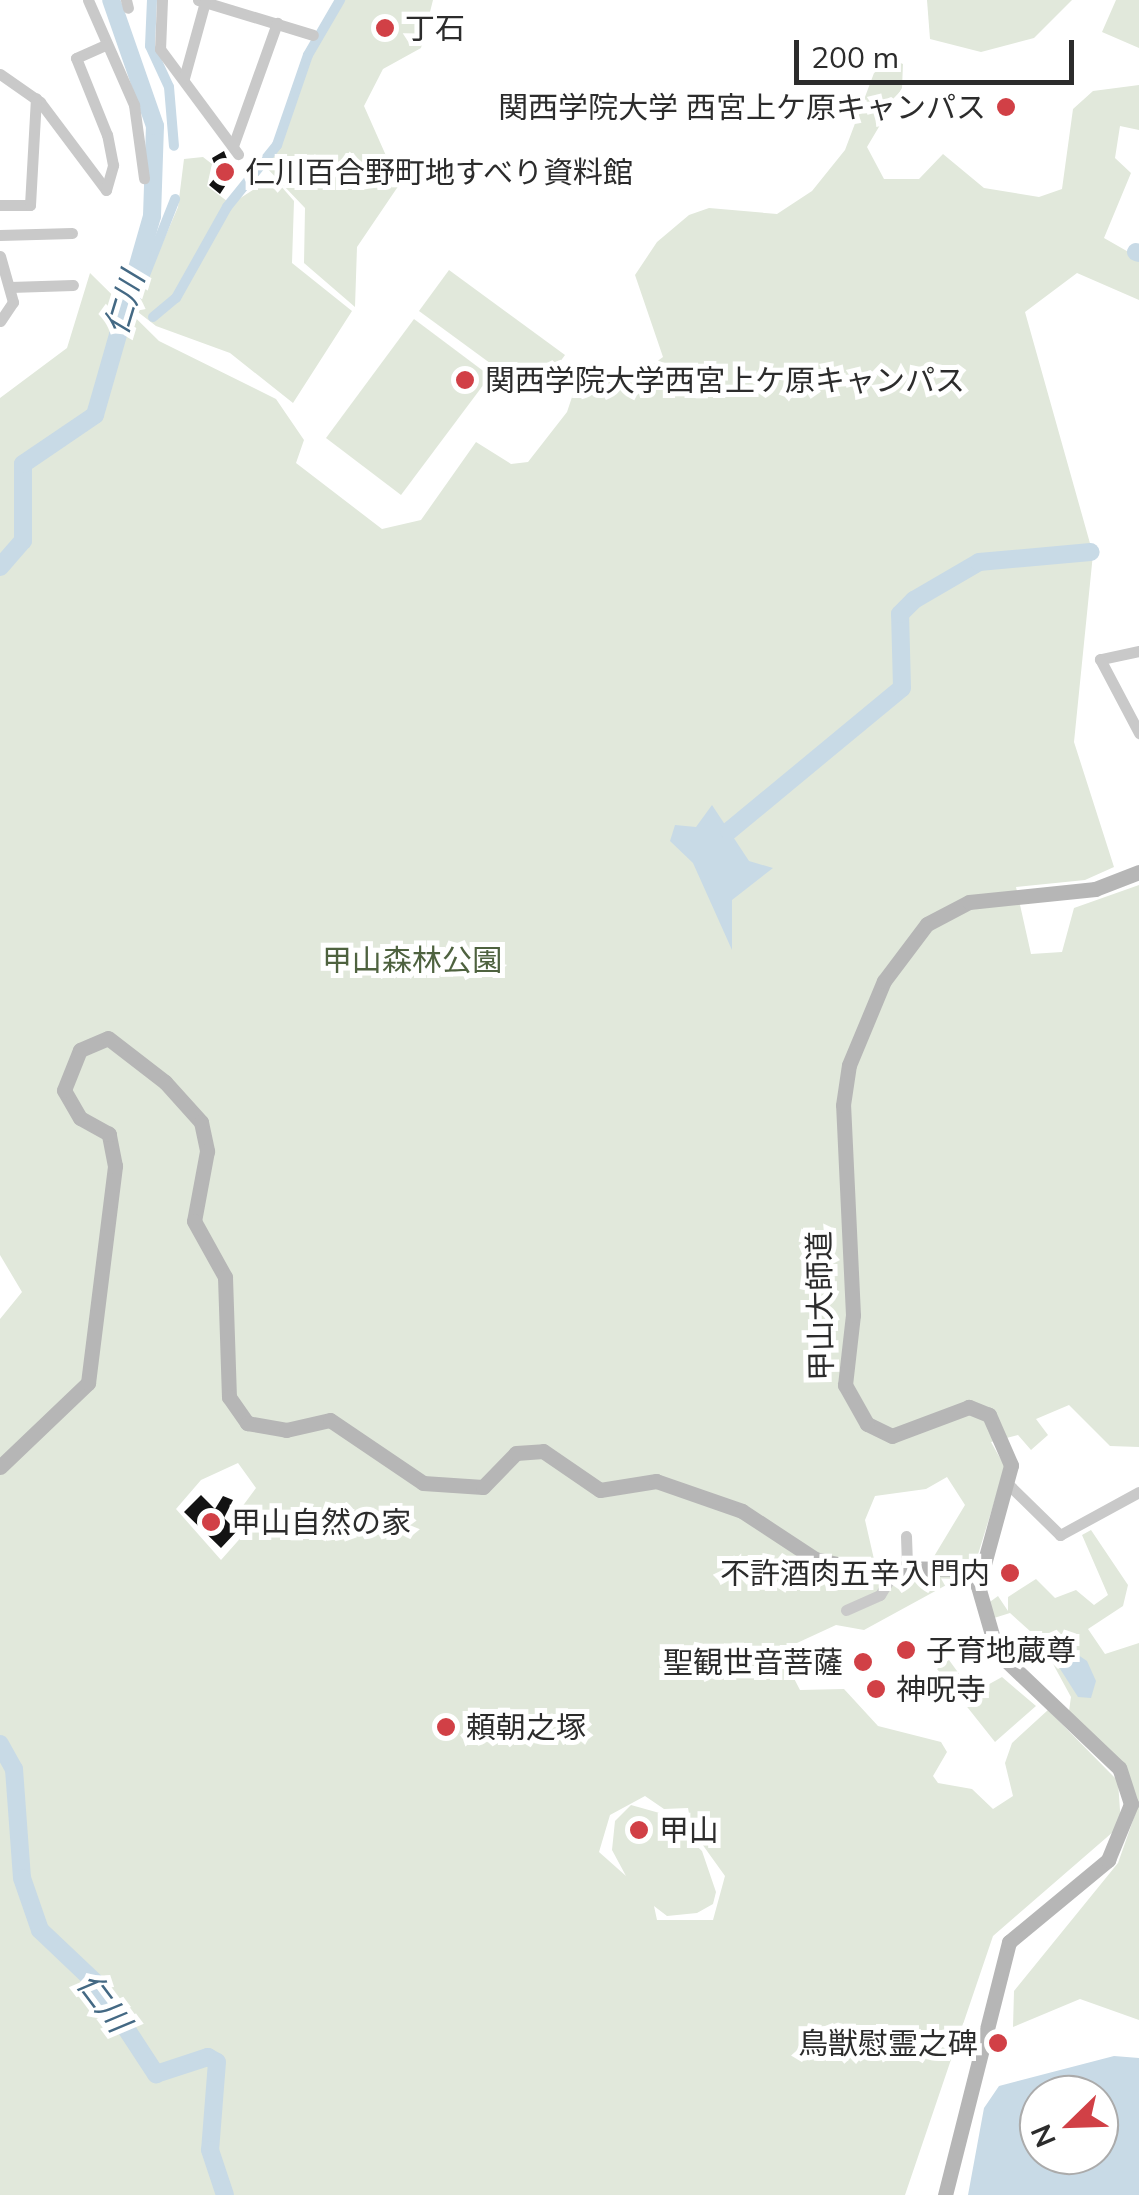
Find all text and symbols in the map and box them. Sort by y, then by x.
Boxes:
place label: 丁石 [405,10,465,46]
marker: 丁石 [374,17,396,39]
scale bar [799,20,1079,82]
text: 200 m [811,38,899,76]
place label: 関西学院大学 西宮上ケ原キャンパス [498,89,986,125]
marker: 関西学院大学 西宮上ケ原キャンパス [995,96,1017,118]
place label: 仁川百合野町地すべり資料館 [245,154,635,190]
marker: 仁川百合野町地すべり資料館 [214,161,236,183]
water label: 仁川 [96,267,152,339]
place label: 関西学院大学西宮上ケ原キャンパス [485,362,965,398]
marker: 関西学院大学西宮上ケ原キャンパス [454,369,476,391]
park label: 甲山森林公園 [322,942,502,978]
street label: 甲山大師道 [801,1231,839,1381]
place label: 甲山自然の家 [231,1504,411,1540]
marker: 甲山自然の家 [200,1511,222,1533]
place label: 不許酒肉五辛入門内 [720,1555,990,1591]
marker: 不許酒肉五辛入門内 [999,1562,1021,1584]
place label: 子育地蔵尊 [926,1632,1076,1668]
marker: 子育地蔵尊 [895,1639,917,1661]
place label: 聖観世音菩薩 [663,1644,843,1680]
marker: 聖観世音菩薩 [852,1651,874,1673]
place label: 神呪寺 [896,1671,986,1707]
marker: 神呪寺 [865,1678,887,1700]
place label: 頼朝之塚 [466,1709,586,1745]
marker: 頼朝之塚 [435,1716,457,1738]
place label: 甲山 [659,1812,719,1848]
marker: 甲山 [628,1819,650,1841]
water label: 仁川 [69,1965,139,2039]
place label: 鳥獣慰霊之碑 [798,2025,978,2061]
marker: 鳥獣慰霊之碑 [987,2032,1009,2054]
north arrow [1019,2075,1119,2175]
text: N [1023,2120,1063,2153]

